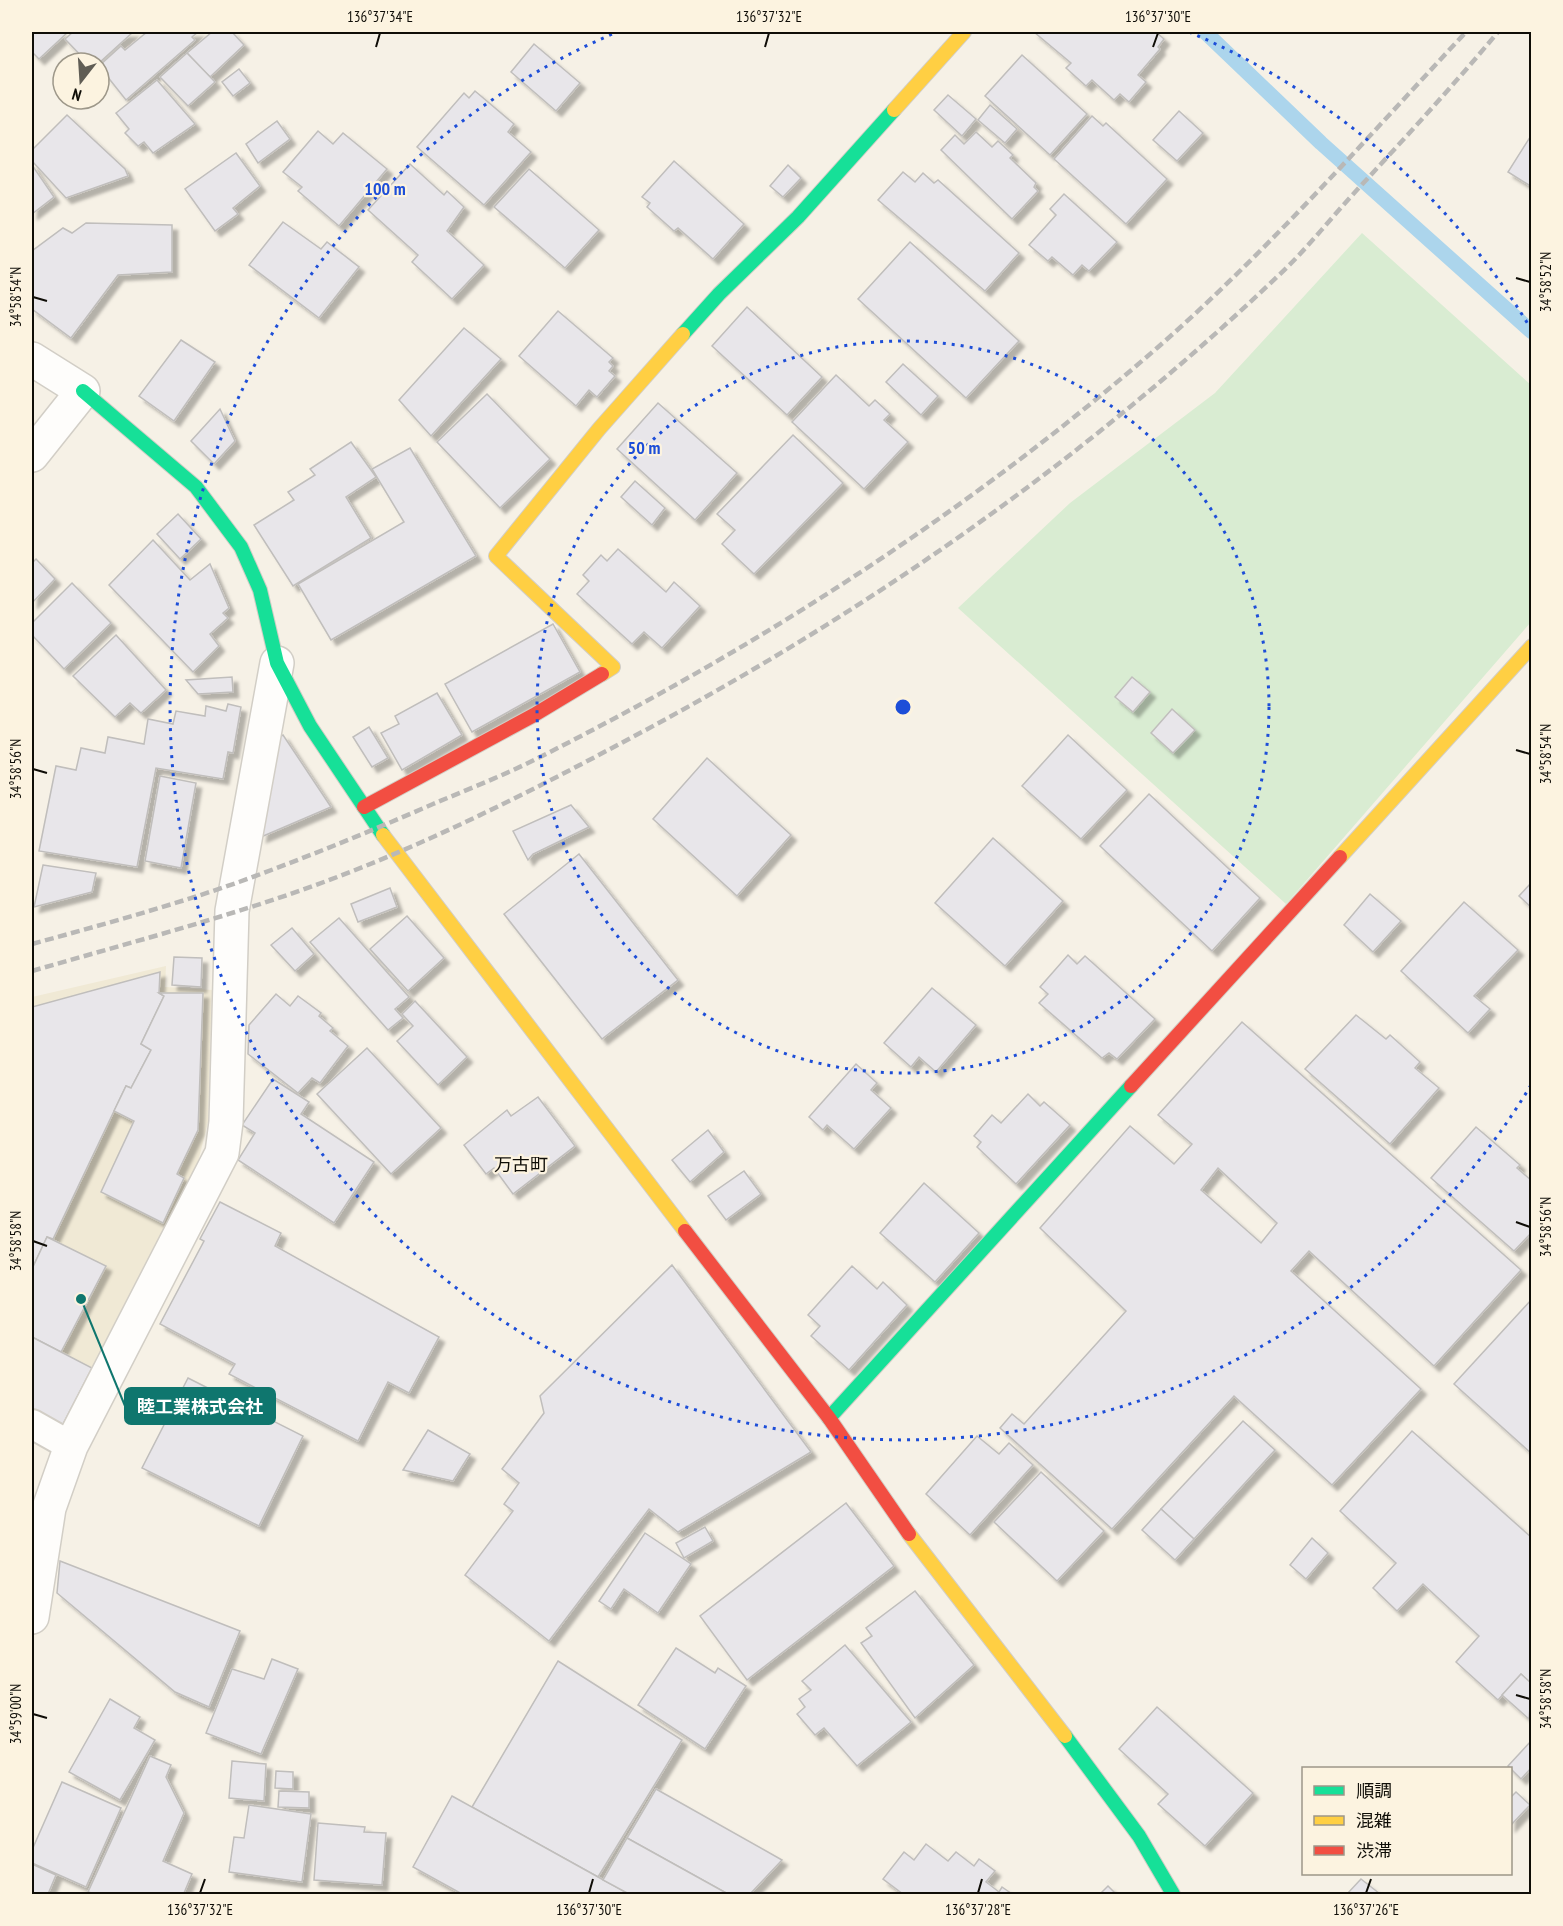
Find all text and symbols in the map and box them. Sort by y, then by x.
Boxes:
text: 136°37'34"E [347,7,413,26]
text: 136°37'32"E [736,7,802,26]
text: 136°37'30"E [1125,7,1191,26]
north arrow [51,51,111,111]
text: N [70,85,84,106]
text: 100 m [364,177,406,200]
text: 34°58'52"N [1536,252,1555,312]
text: 34°58'54"N [6,267,25,327]
text: 50 m [628,436,660,459]
centre of rings [893,697,913,717]
text: 34°58'54"N [1536,724,1555,784]
text: 34°58'56"N [6,739,25,799]
district label: 万古町 [494,1153,548,1176]
text: 34°58'56"N [1536,1197,1555,1257]
text: 34°58'58"N [6,1211,25,1271]
callout: 睦工業株式会社 [125,1388,275,1424]
text: 睦工業株式会社 [137,1395,263,1418]
text: 34°58'58"N [1536,1669,1555,1729]
text: 34°59'00"N [6,1684,25,1744]
legend [1302,1767,1512,1875]
text: 順調 [1356,1779,1392,1802]
text: 混雑 [1356,1809,1392,1832]
text: 渋滞 [1356,1839,1392,1862]
text: 136°37'32"E [167,1900,233,1919]
text: 136°37'30"E [556,1900,622,1919]
text: 136°37'28"E [945,1900,1011,1919]
text: 136°37'26"E [1333,1900,1399,1919]

